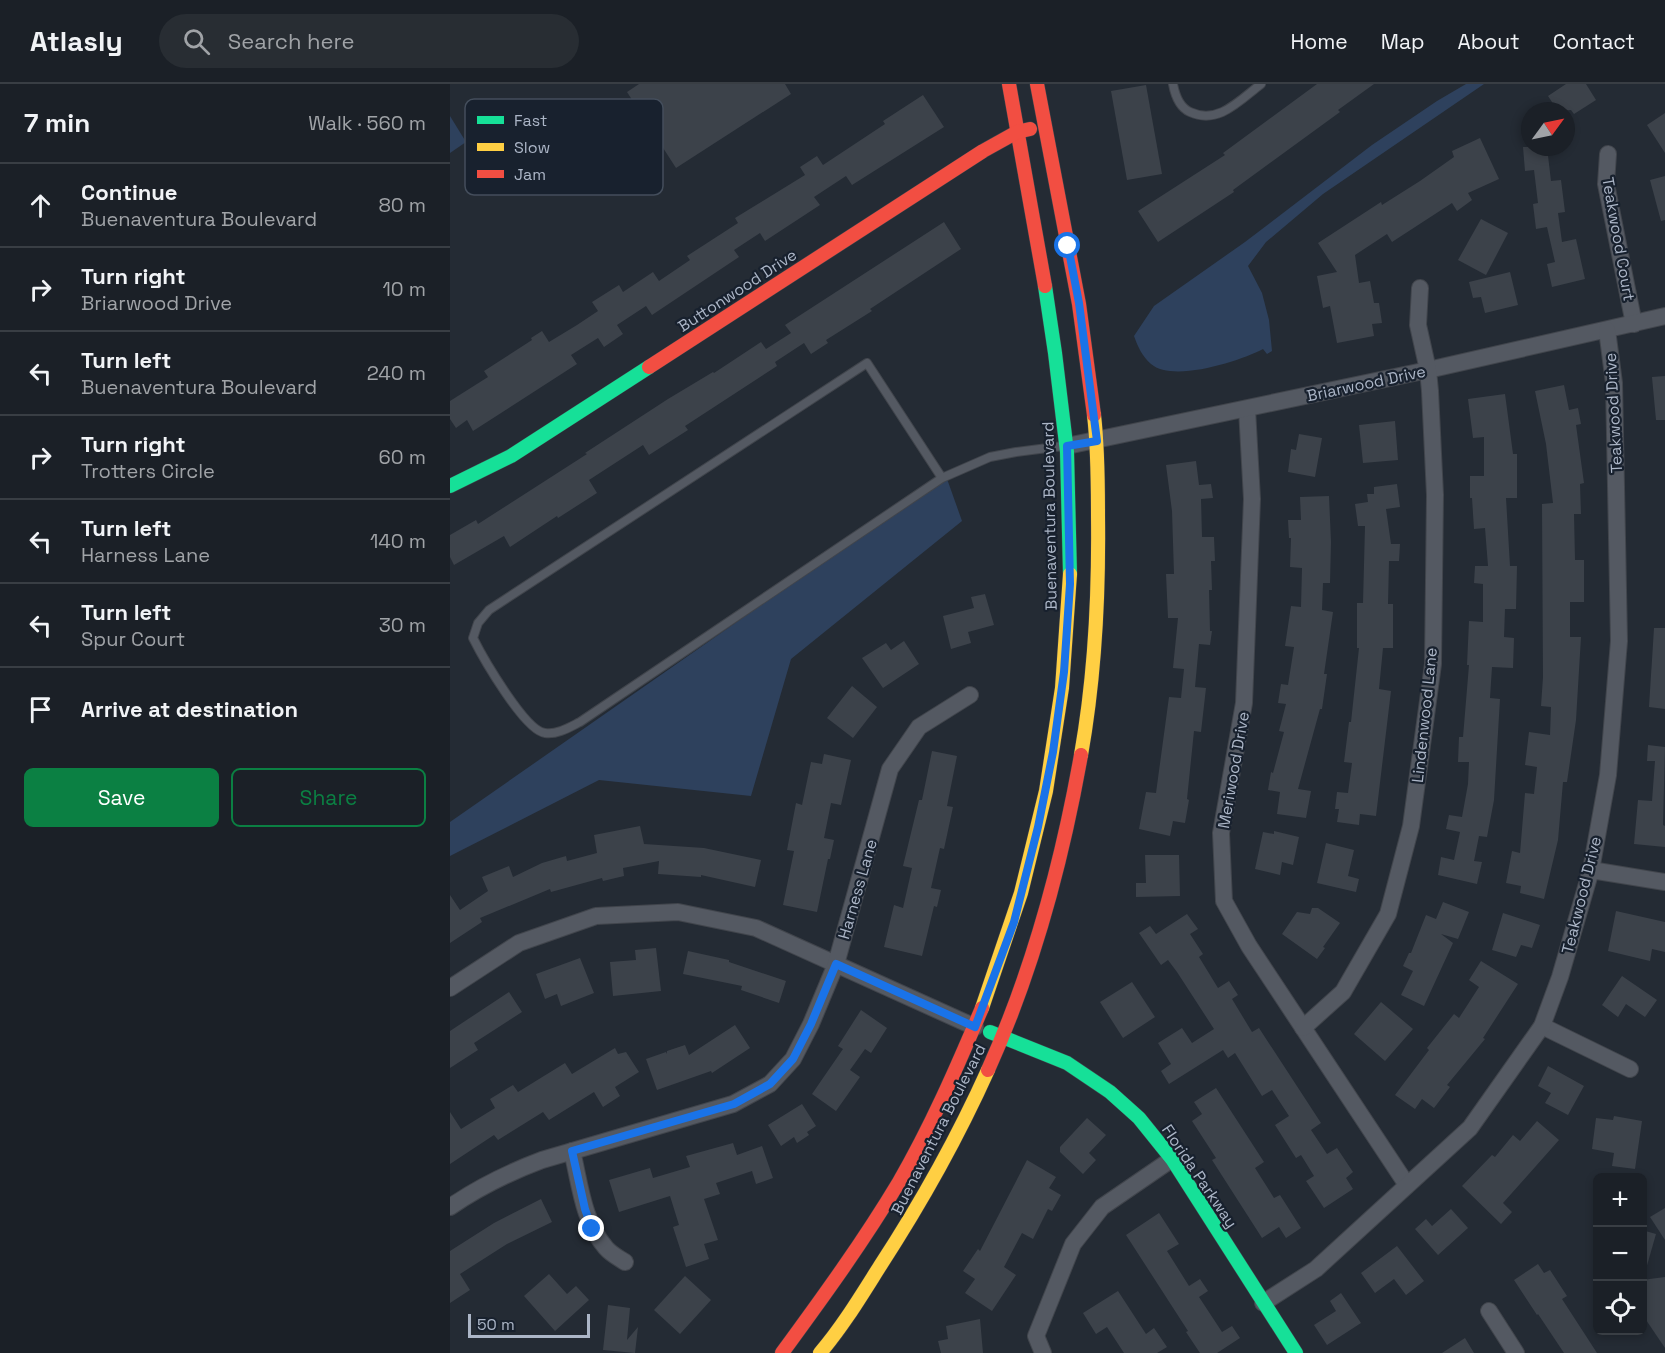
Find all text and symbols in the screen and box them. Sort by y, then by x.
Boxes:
search box [159,14,579,68]
text: Atlasly [30,23,123,59]
icon: search [180,25,213,58]
text: Search here [228,27,354,55]
text: Home [1290,28,1348,55]
text: Map [1381,28,1425,55]
text: About [1458,28,1520,55]
text: Contact [1553,28,1635,55]
legend [465,99,663,195]
north arrow [1521,102,1575,156]
text: 7 min [24,106,90,140]
text: Walk · 560 m [308,110,426,136]
text: Fast [514,110,547,131]
text: Slow [514,137,550,158]
text: Jam [514,164,546,185]
street label: Teakwood Court [1597,176,1640,303]
text: Continue [81,178,177,206]
icon: ahead [24,189,57,222]
text: 80 m [378,192,426,218]
text: Buenaventura Boulevard [81,206,317,232]
route start [1054,232,1080,258]
street label: Buttonwood Drive [674,244,801,337]
text: Turn right [81,262,186,290]
icon: right [24,273,57,306]
text: 10 m [382,276,426,302]
text: Briarwood Drive [81,290,232,316]
text: Turn left [81,346,171,374]
street label: Teakwood Drive [1600,352,1627,474]
icon: left [24,357,57,390]
text: 240 m [367,360,426,386]
street label: Briarwood Drive [1305,361,1427,406]
text: Buenaventura Boulevard [81,374,317,400]
street label: Buenaventura Boulevard [1037,421,1062,611]
text: Turn right [81,430,186,458]
icon: right [24,441,57,474]
text: 60 m [379,444,426,470]
text: Trotters Circle [81,458,215,484]
text: Turn left [81,514,171,542]
icon: left [24,525,57,558]
text: 140 m [370,528,426,554]
text: Harness Lane [81,542,210,568]
text: Turn left [81,598,171,626]
icon: left [24,609,57,642]
text: 30 m [379,612,426,638]
text: Spur Court [81,626,185,652]
street label: Lindenwood Lane [1407,646,1442,784]
icon: arrive [24,693,57,726]
text: Arrive at destination [81,695,298,723]
street label: Meriwood Drive [1213,710,1254,830]
button: Save [24,768,219,827]
button: Share [231,768,426,827]
street label: Teakwood Drive [1557,834,1606,956]
street label: Harness Lane [833,837,882,942]
street label: Buenaventura Boulevard [886,1040,991,1218]
street label: Florida Parkway [1157,1120,1242,1232]
map controls [1593,1173,1647,1335]
button: + [1593,1173,1647,1227]
route end [578,1215,604,1241]
button: − [1593,1227,1647,1281]
button: locate [1593,1281,1647,1335]
scale bar [468,1311,590,1338]
text: 50 m [477,1314,515,1335]

